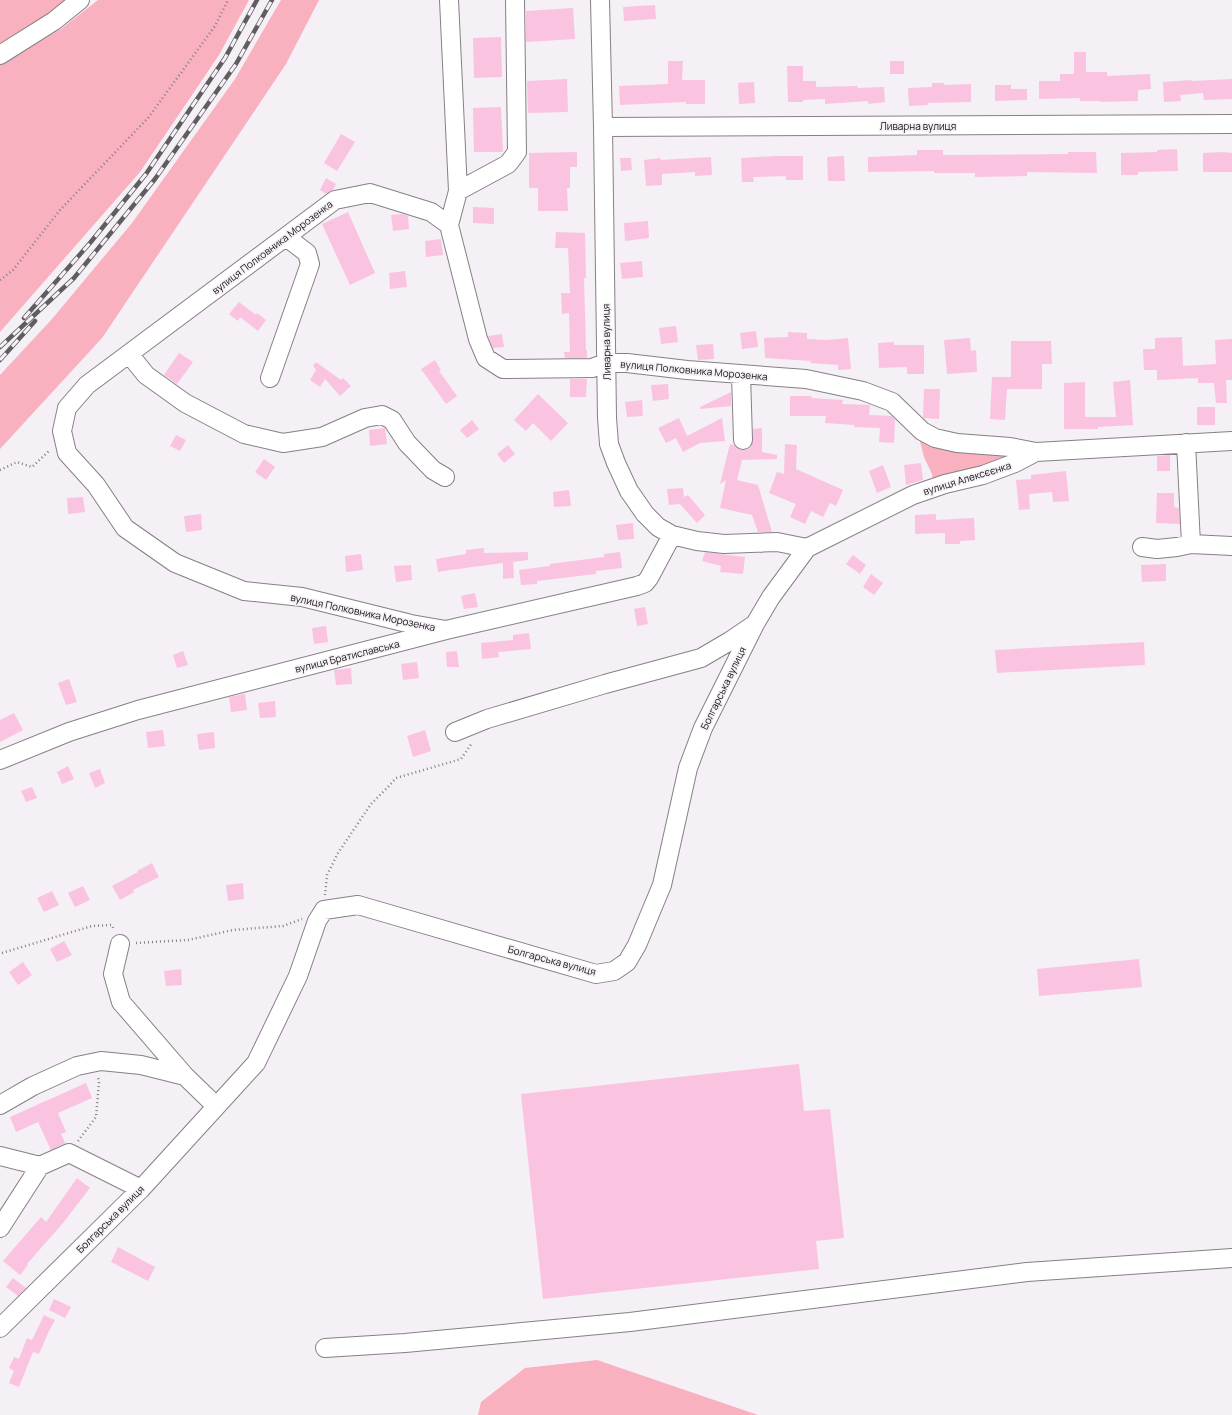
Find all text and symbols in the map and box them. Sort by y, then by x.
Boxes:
street label: Ливарна вулиця [880,119,956,133]
street label: вулиця Полковника Морозенка [209,197,335,297]
street label: Ливарна вулиця [598,304,614,380]
street label: вулиця Полковника Морозенка [620,357,768,383]
street label: вулиця Алексєєнка [921,458,1013,498]
street label: вулиця Полковника Морозенка [289,590,437,634]
street label: вулиця Братиславська [293,636,401,676]
street label: Болгарська вулиця [697,644,749,732]
street label: Болгарська вулиця [506,942,598,978]
street label: Болгарська вулиця [73,1182,147,1256]

